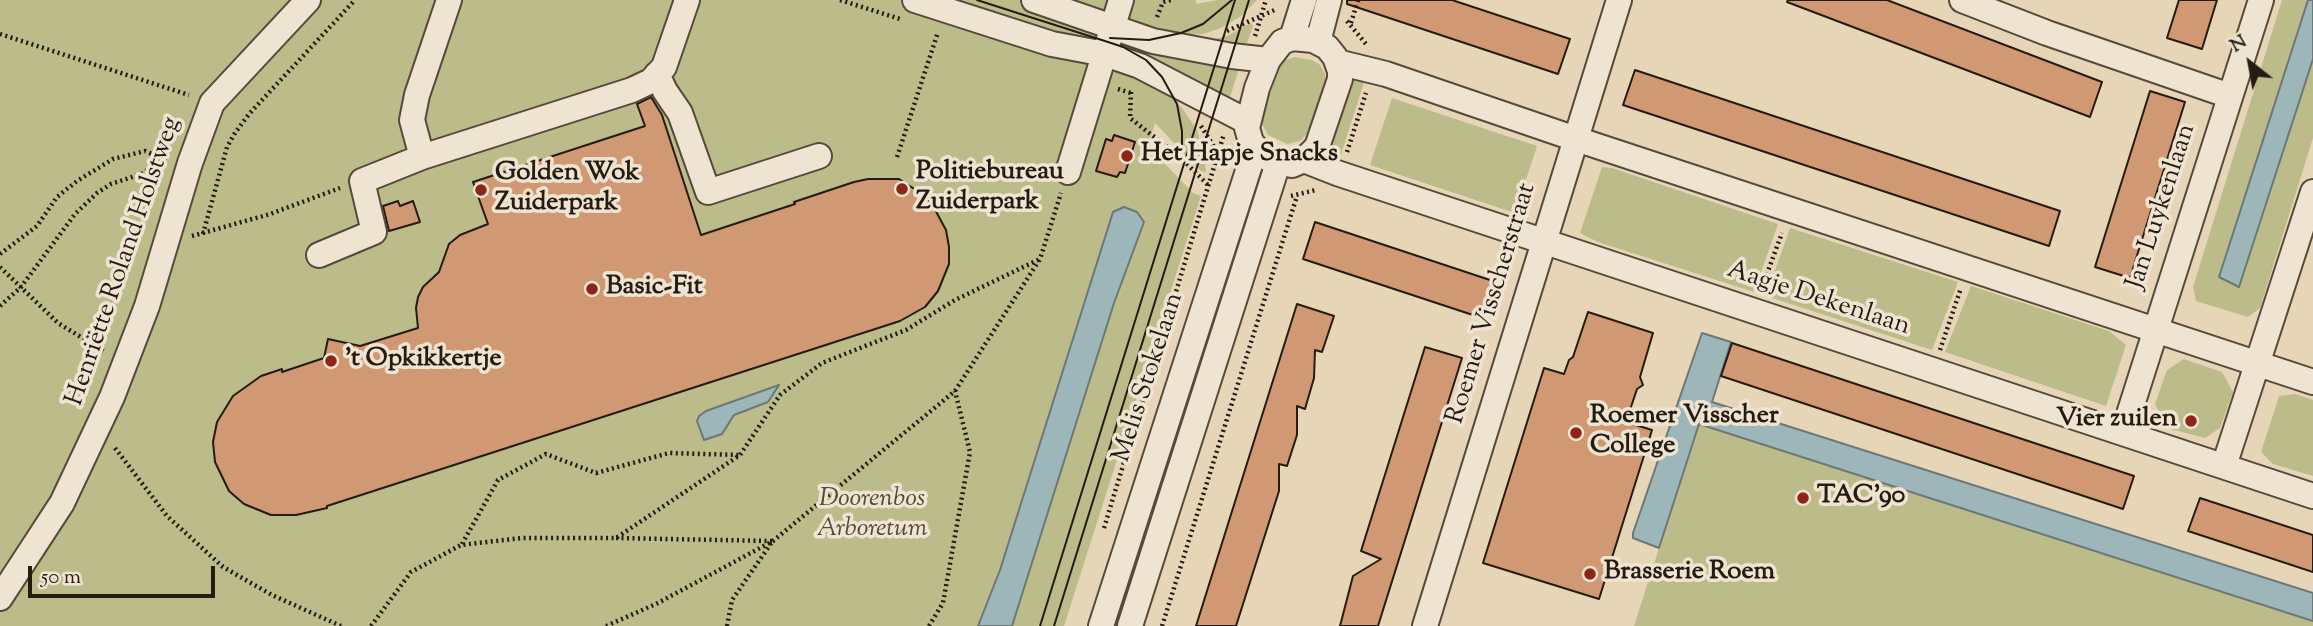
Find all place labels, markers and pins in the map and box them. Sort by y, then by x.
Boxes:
place label: Het Hapje Snacks [1141,140,1338,172]
marker: Het Hapje Snacks [1119,148,1135,164]
place label: Politiebureau Zuiderpark [916,158,1064,220]
place label: Golden Wok Zuiderpark [495,159,639,220]
marker: Politiebureau Zuiderpark [894,181,910,197]
marker: Golden Wok Zuiderpark [473,182,489,198]
place label: Basic-Fit [606,273,703,305]
marker: Basic-Fit [584,281,600,297]
place label: 't Opkikkertje [345,345,502,377]
marker: 't Opkikkertje [323,353,339,369]
place label: Roemer Visscher College [1590,402,1779,464]
place label: Vier zuilen [2056,405,2177,437]
marker: Vier zuilen [2183,413,2199,429]
marker: Roemer Visscher College [1568,425,1584,441]
place label: TAC'90 [1817,482,1905,514]
marker: TAC'90 [1795,490,1811,506]
place label: Brasserie Roem [1604,558,1775,590]
marker: Brasserie Roem [1582,566,1598,582]

